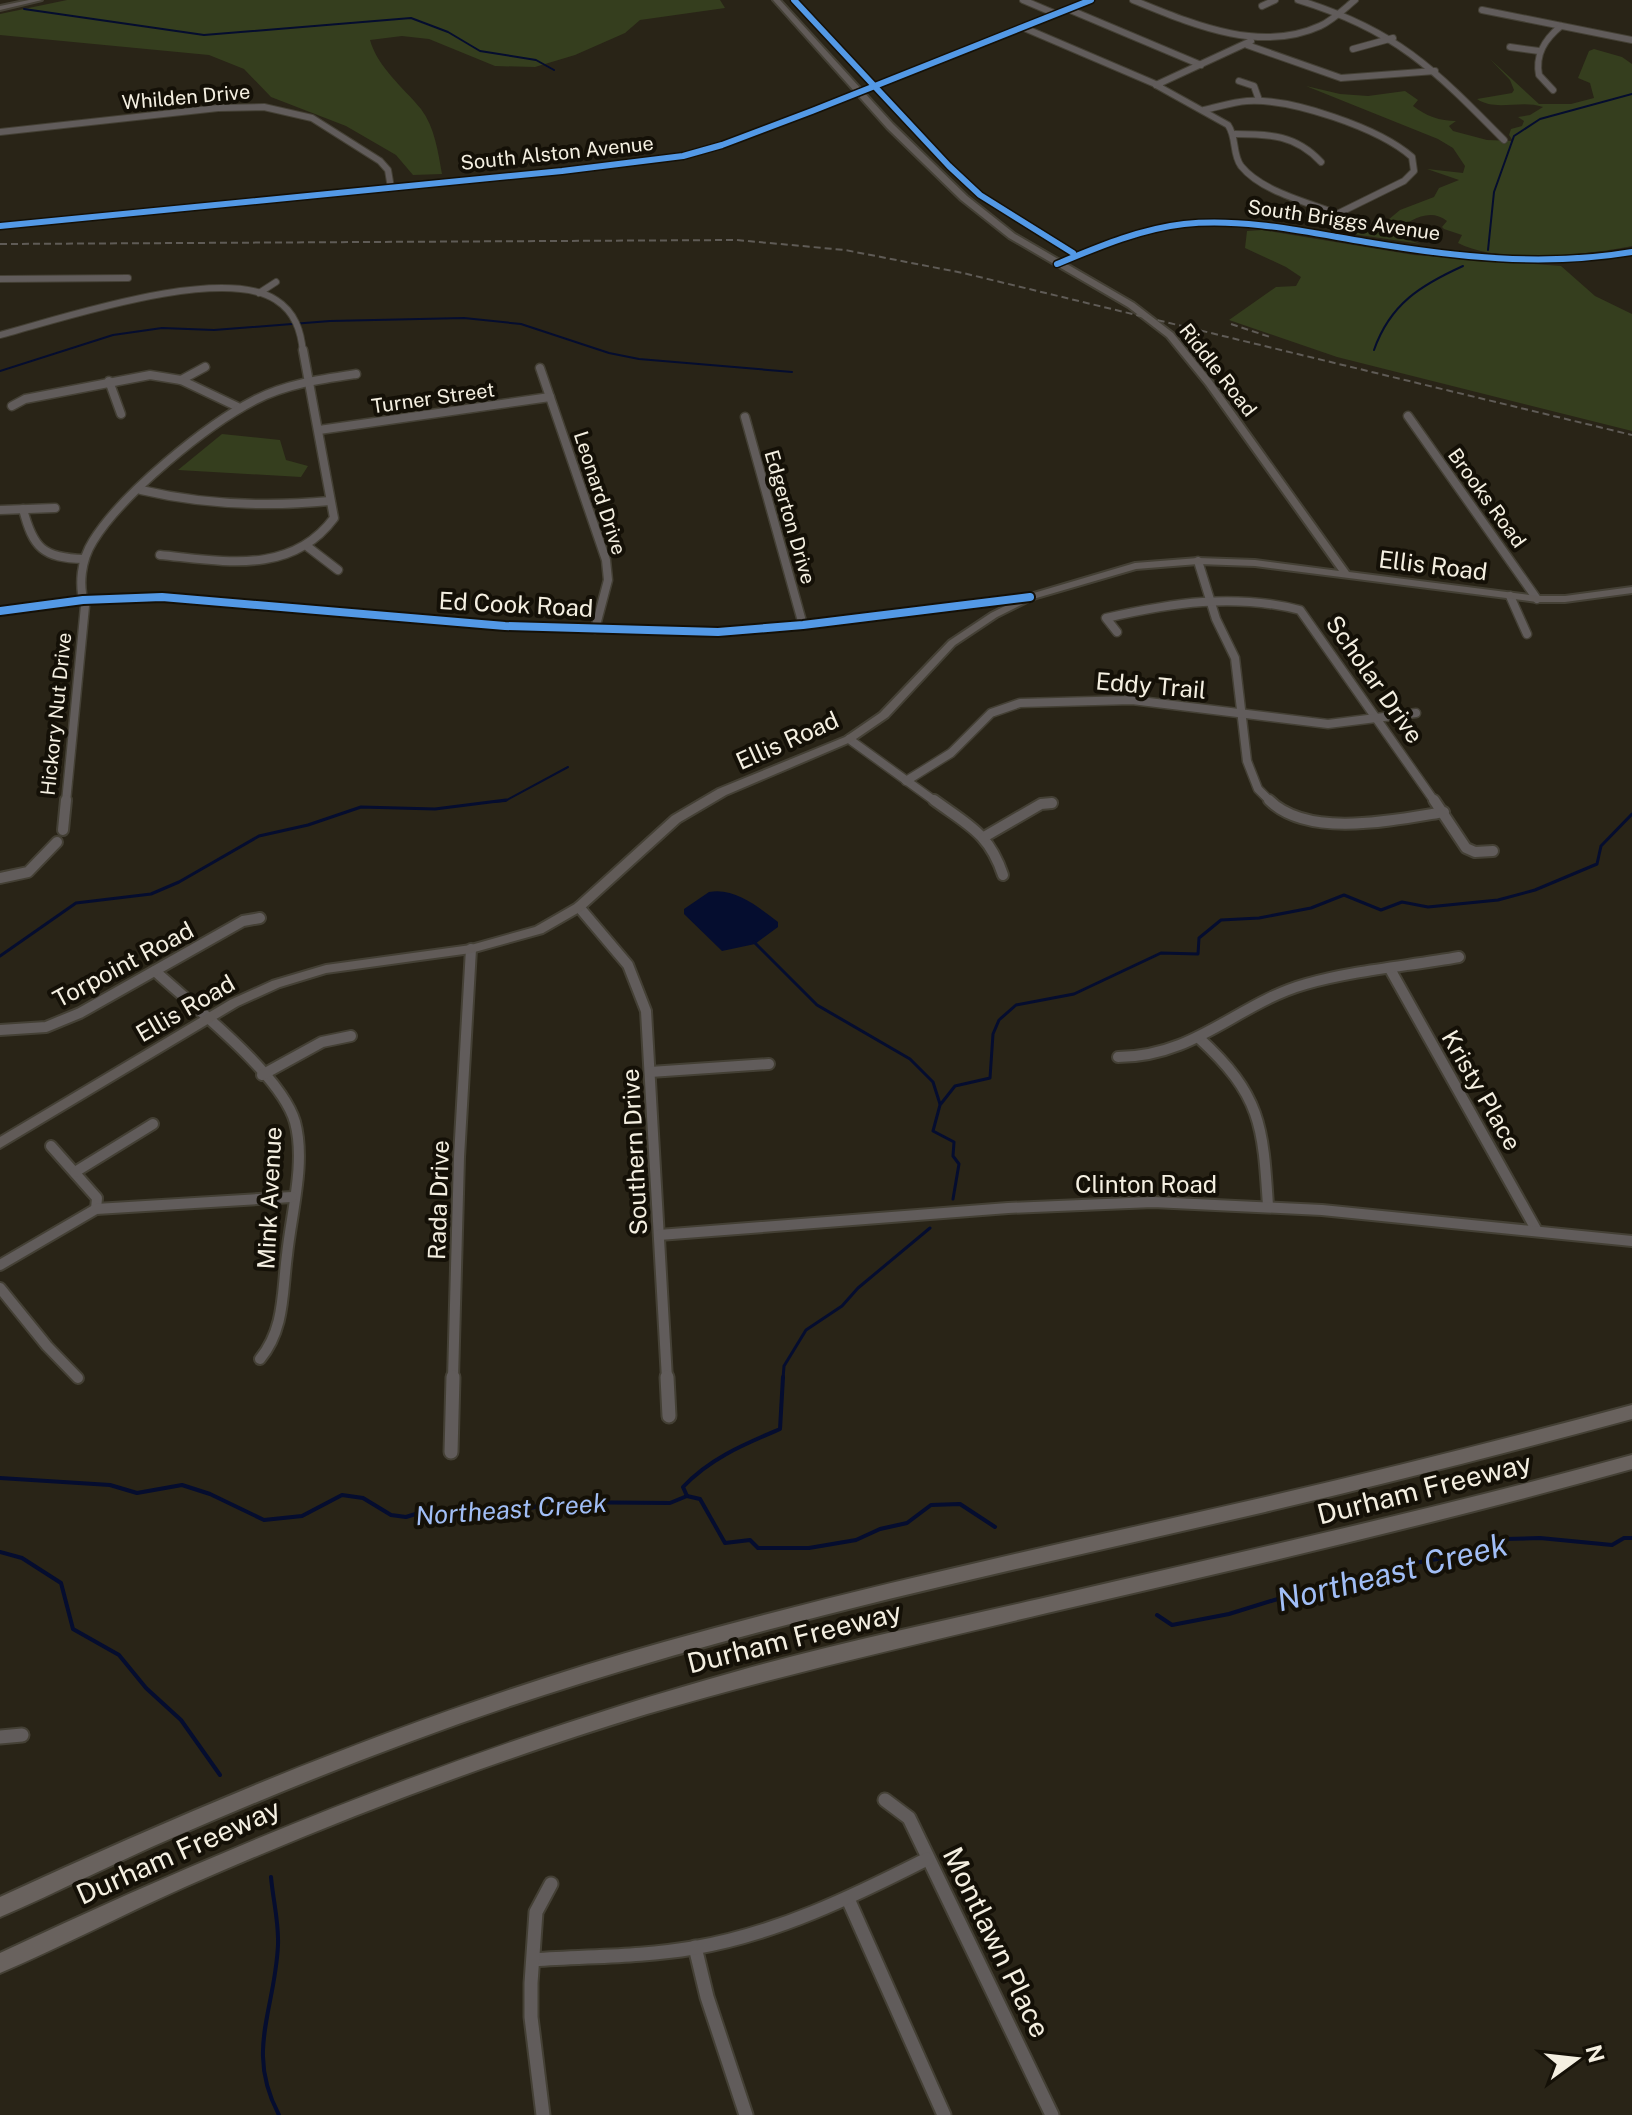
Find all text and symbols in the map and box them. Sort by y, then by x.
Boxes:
street label: Whilden Drive [121,79,251,115]
street label: South Alston Avenue [459,131,655,175]
street label: South Briggs Avenue [1246,195,1442,245]
street label: Riddle Road [1174,319,1262,421]
street label: Turner Street [370,377,496,419]
street label: Leonard Drive [569,428,631,558]
street label: Brooks Road [1443,444,1531,552]
street label: Edgerton Drive [759,447,821,587]
street label: Ellis Road [1377,544,1489,586]
street label: Ed Cook Road [438,586,594,622]
street label: Scholar Drive [1321,610,1429,748]
street label: Hickory Nut Drive [36,631,76,797]
street label: Eddy Trail [1094,666,1208,704]
street label: Ellis Road [731,705,843,775]
street label: Torpoint Road [48,915,198,1013]
street label: Ellis Road [131,969,239,1047]
street label: Kristy Place [1436,1025,1528,1155]
street label: Southern Drive [616,1068,652,1236]
street label: Mink Avenue [251,1126,287,1270]
street label: Rada Drive [422,1139,454,1261]
street label: Clinton Road [1075,1170,1217,1198]
street label: Durham Freeway [1313,1445,1535,1531]
water label: Northeast Creek [414,1487,608,1531]
water label: Northeast Creek [1273,1525,1512,1619]
street label: Durham Freeway [683,1594,905,1680]
street label: Durham Freeway [71,1791,285,1911]
street label: Montlawn Place [937,1841,1057,2043]
north arrow [1536,2019,1616,2099]
text: N [1581,2042,1610,2066]

